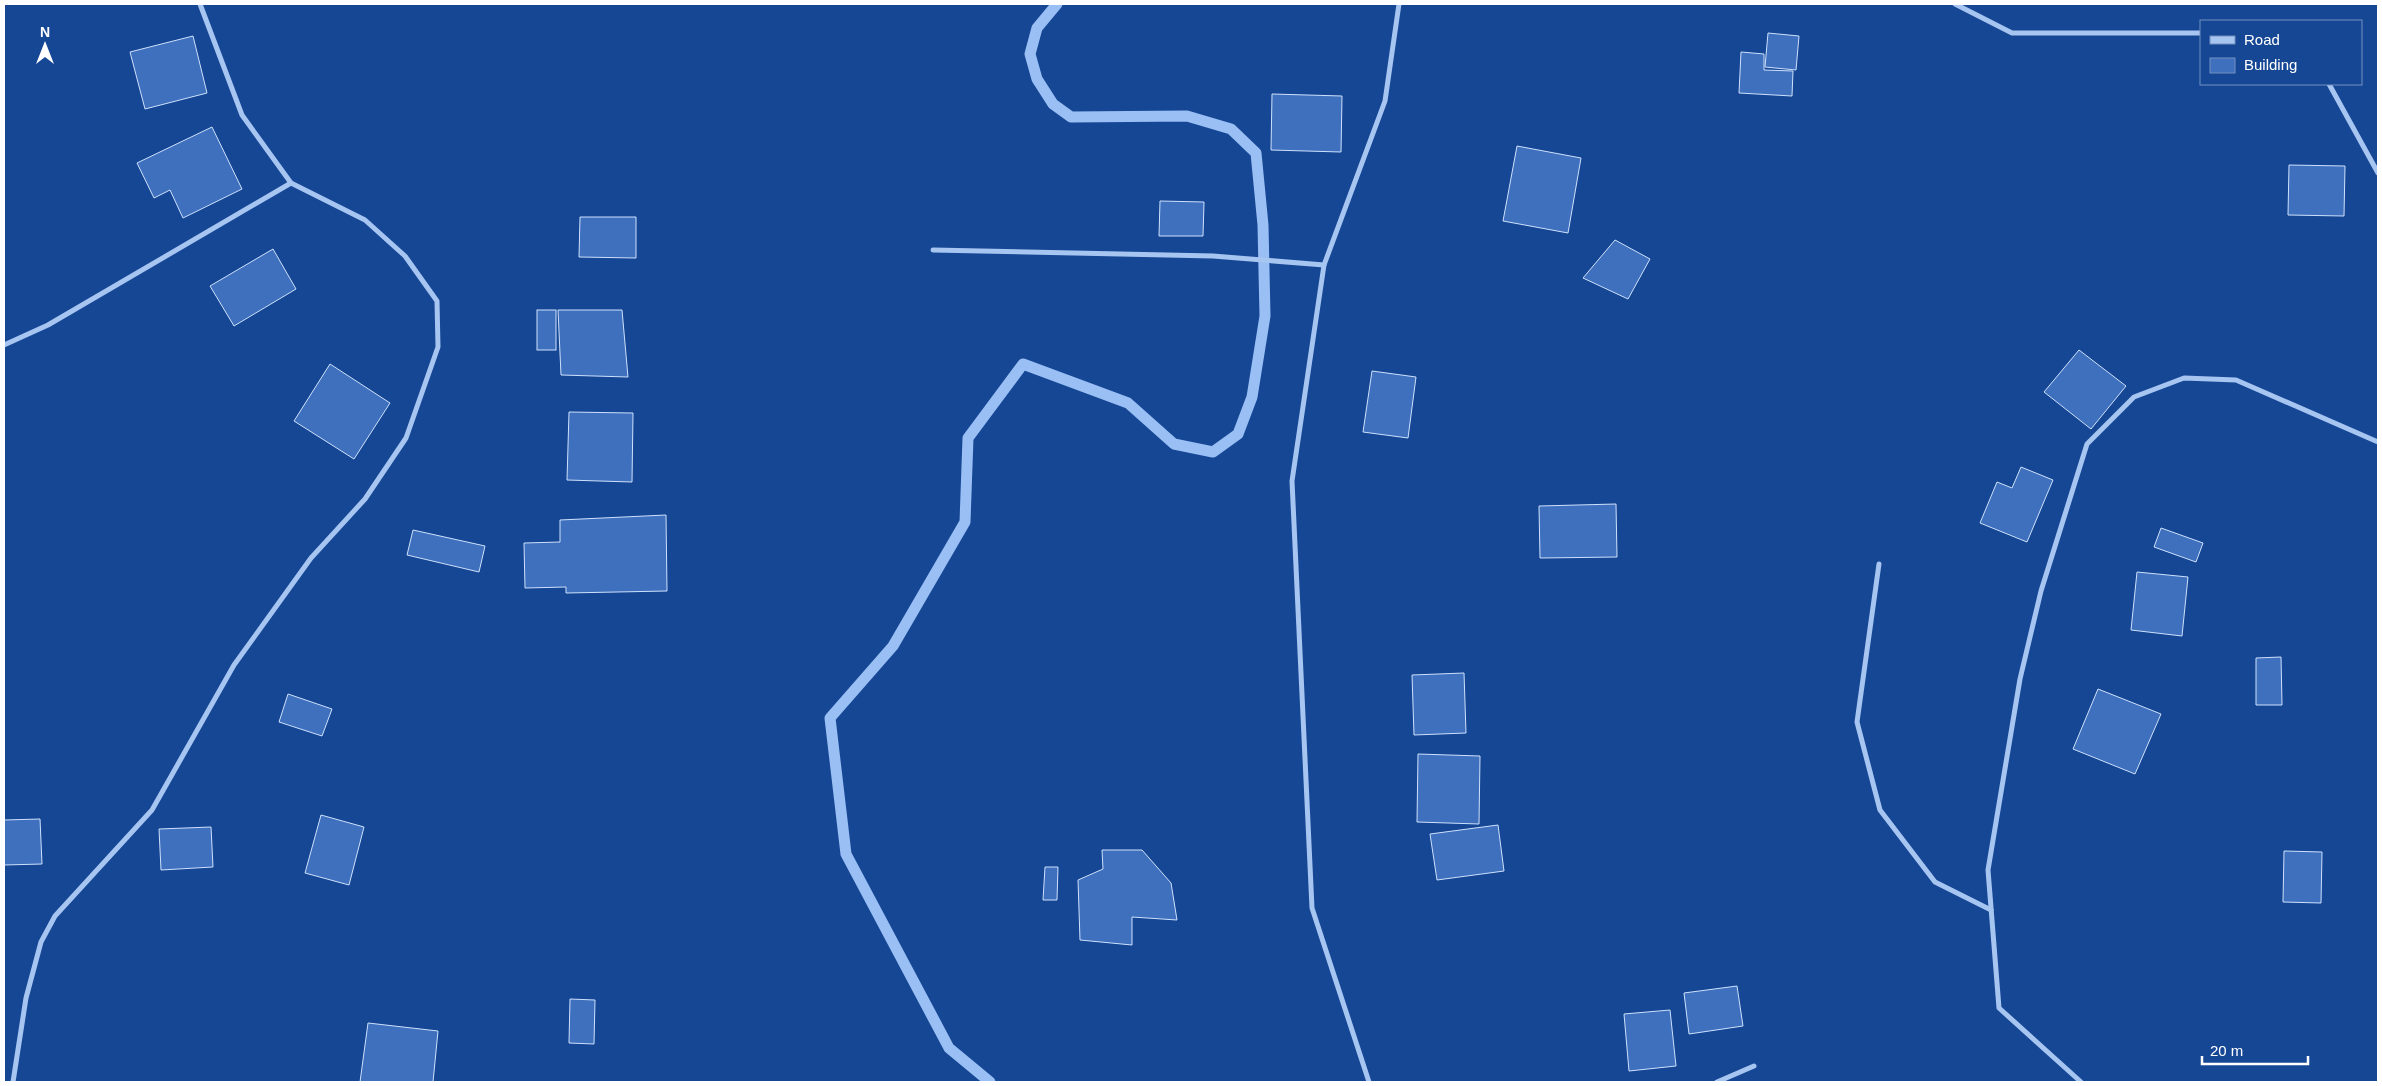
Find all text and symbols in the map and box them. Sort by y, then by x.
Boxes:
north arrow [20,20,70,70]
legend [2200,20,2362,85]
text: N [40,24,50,40]
text: Road [2244,31,2280,48]
text: Building [2244,56,2297,73]
scale bar [2202,1034,2308,1066]
text: 20 m [2210,1042,2243,1059]

